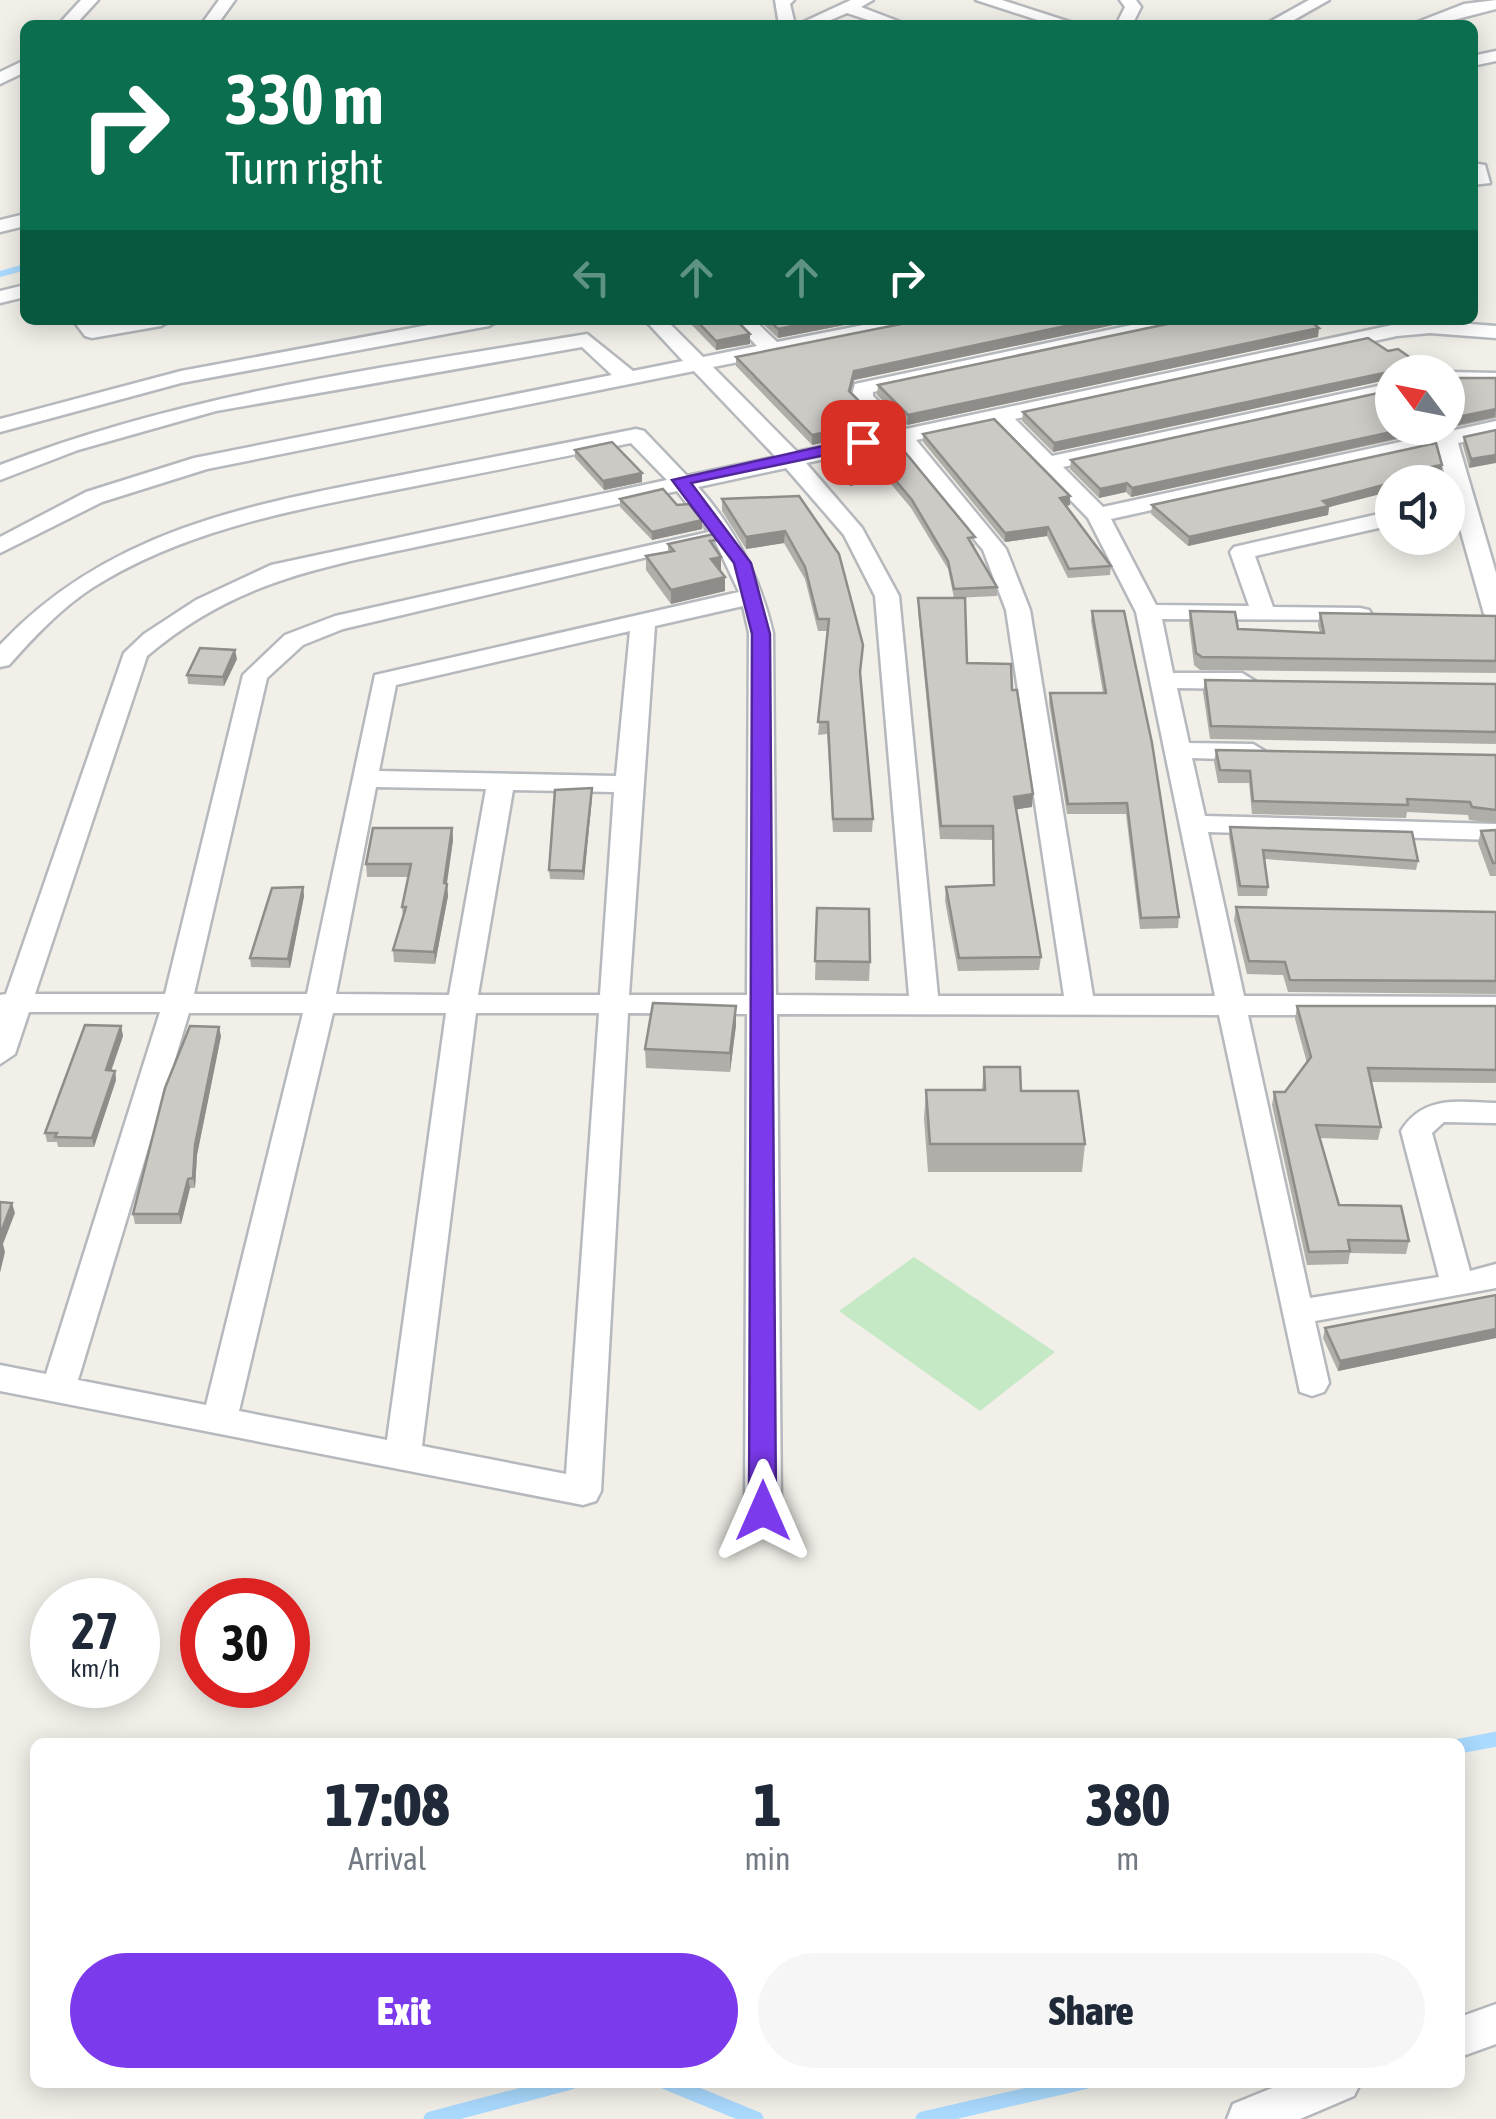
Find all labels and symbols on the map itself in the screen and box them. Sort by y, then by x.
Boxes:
north arrow [1375,355,1465,445]
pin [821,400,906,485]
position arrow [711,1459,815,1563]
speed limit sign: 30 [180,1578,310,1708]

